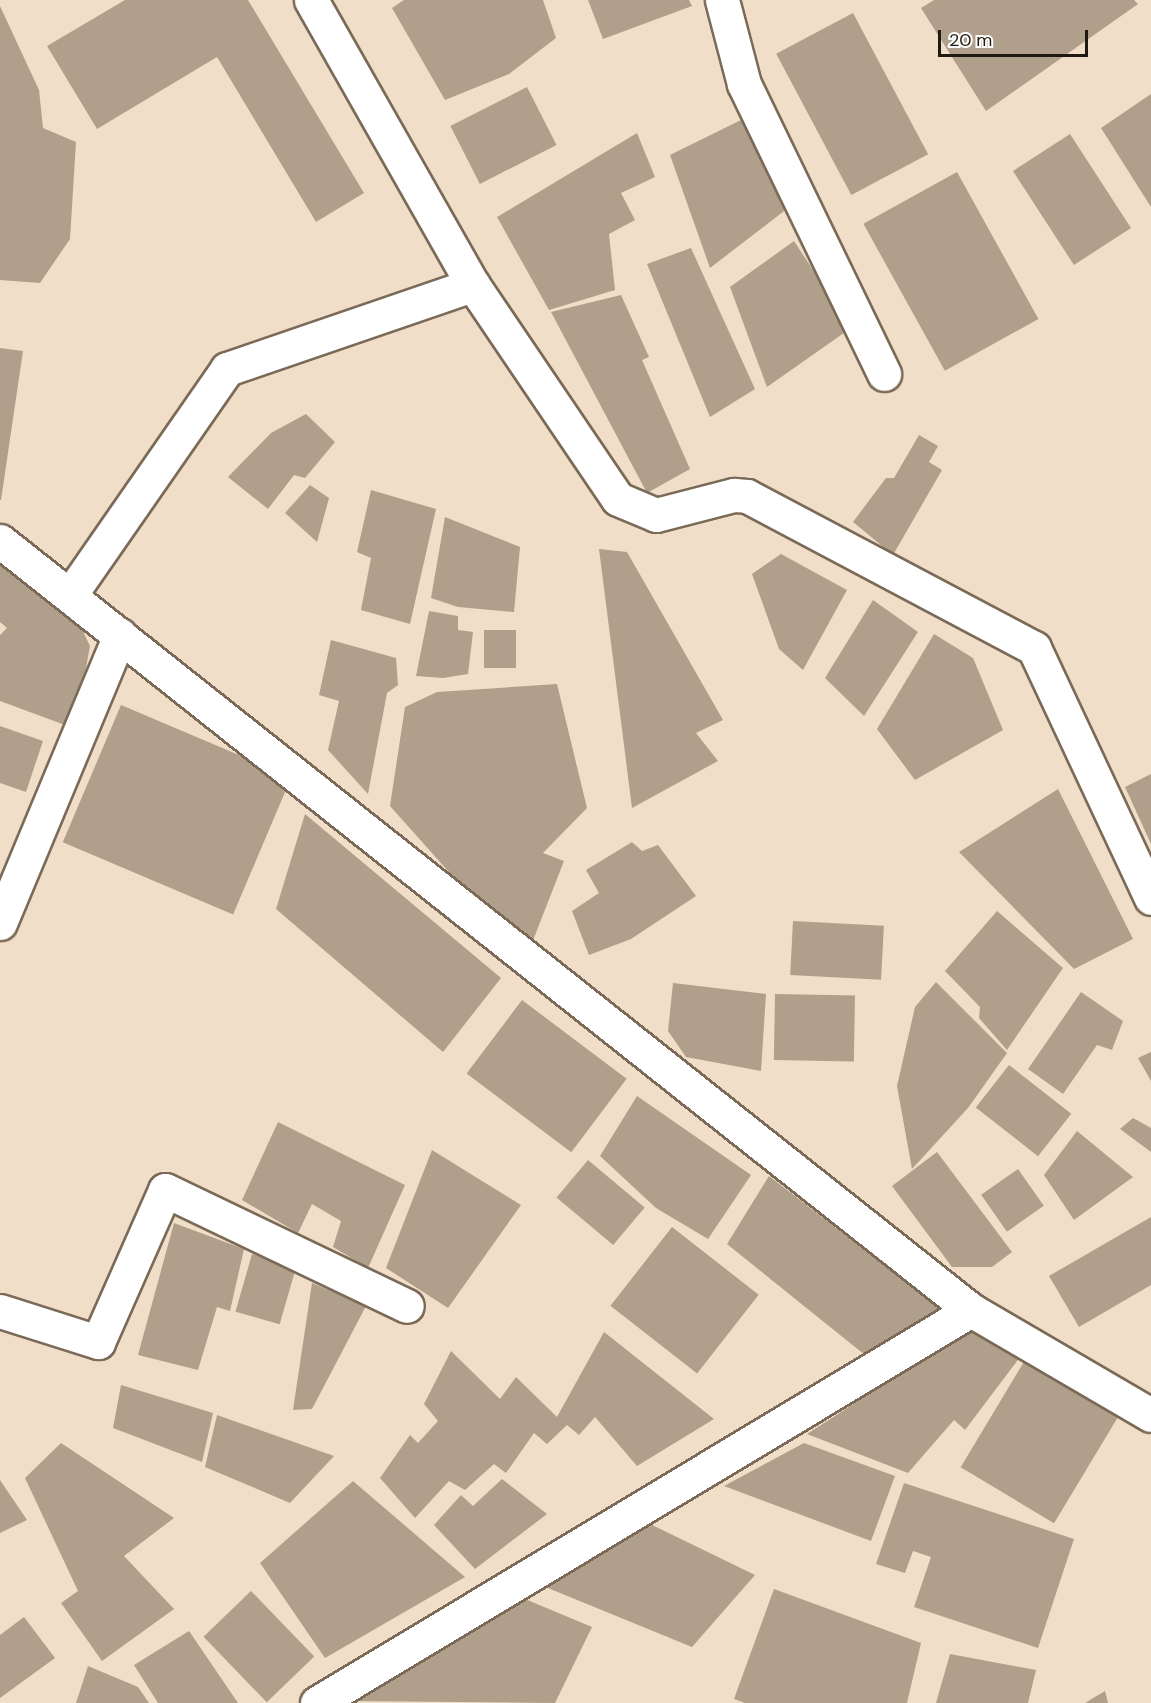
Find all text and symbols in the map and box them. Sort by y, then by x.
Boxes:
scale bar [941,18,1091,56]
text: 20 m [949,28,992,52]

